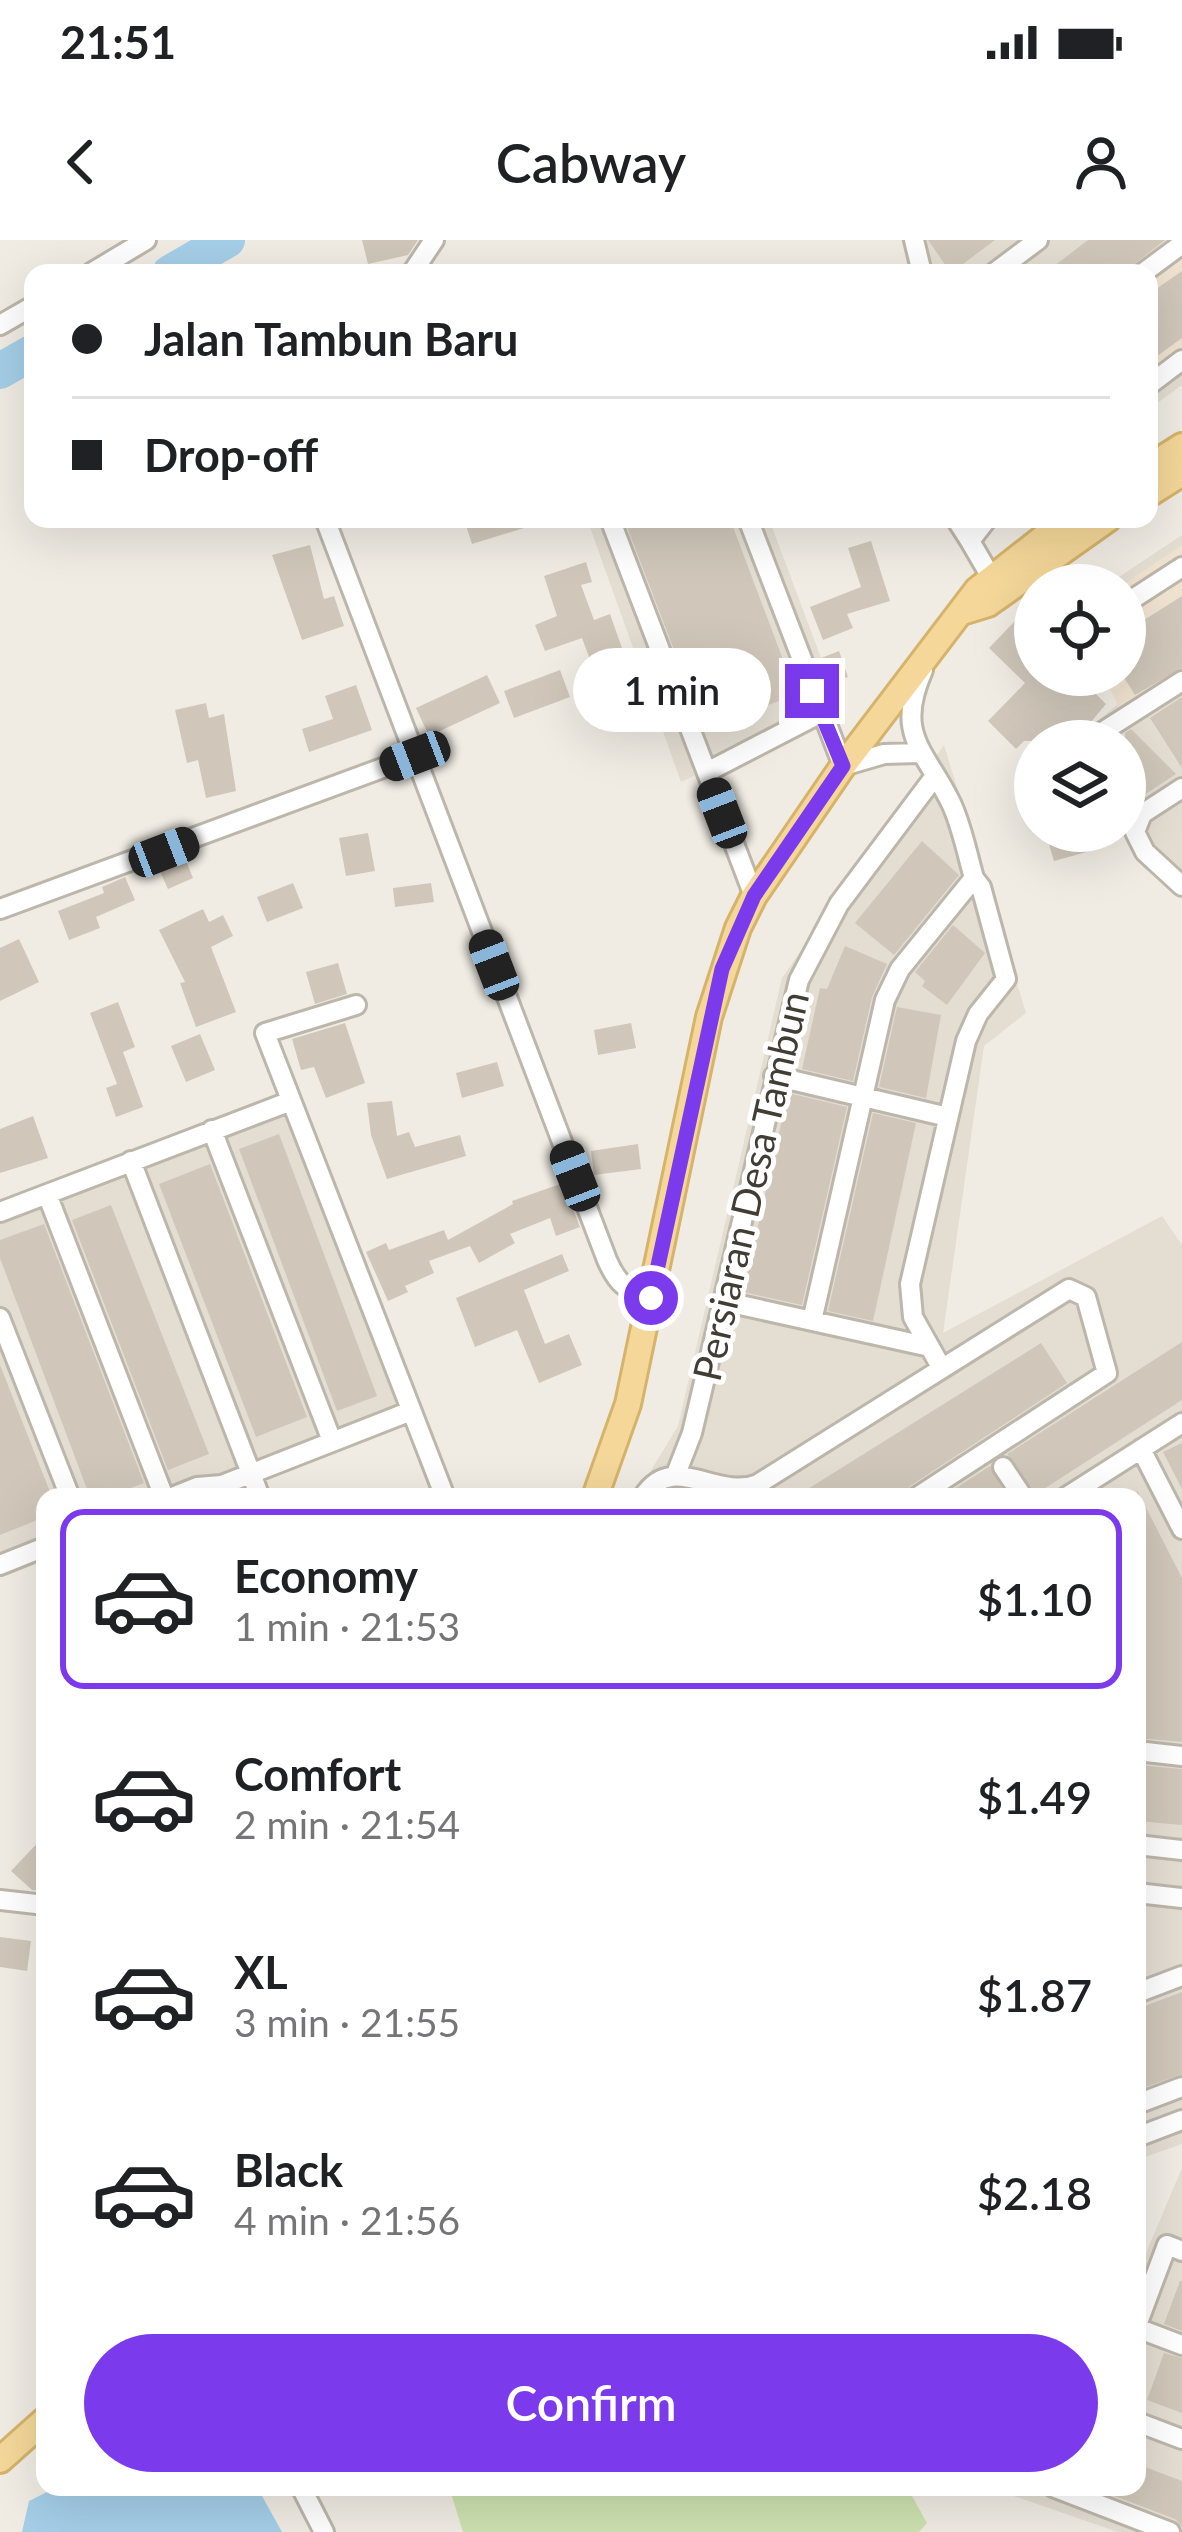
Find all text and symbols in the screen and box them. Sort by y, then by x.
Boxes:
text: 21:51 [60,15,176,69]
icon: back [48,129,114,195]
icon: person [1068,129,1134,195]
text: Cabway [496,130,686,195]
text: Jalan Tambun Baru [144,312,518,366]
text: Drop-off [144,428,318,482]
map controls [1014,564,1146,852]
button: locate [1014,564,1146,696]
callout: 1 min [572,649,770,733]
route end [785,664,839,718]
text: 1 min [624,667,720,713]
button: layers [1014,720,1146,852]
car [375,726,455,786]
car [692,773,752,853]
car [124,822,204,882]
car [464,925,524,1005]
street label: Persiaran Desa Tambun [683,987,817,1385]
car [545,1136,605,1216]
route start [624,1271,678,1325]
icon: car [90,1545,198,1653]
text: Economy [234,1549,418,1603]
text: $1.10 [977,1572,1092,1626]
text: 1 min · 21:53 [234,1603,460,1649]
icon: car [90,1743,198,1851]
text: Comfort [234,1747,401,1801]
text: $1.49 [977,1770,1092,1824]
text: 2 min · 21:54 [234,1801,460,1847]
icon: car [90,1941,198,2049]
text: XL [234,1945,288,1999]
text: $1.87 [977,1968,1092,2022]
text: 3 min · 21:55 [234,1999,460,2045]
icon: car [90,2139,198,2247]
text: Black [234,2143,343,2197]
text: $2.18 [977,2166,1092,2220]
text: 4 min · 21:56 [234,2197,460,2243]
button: Confirm [84,2334,1098,2472]

